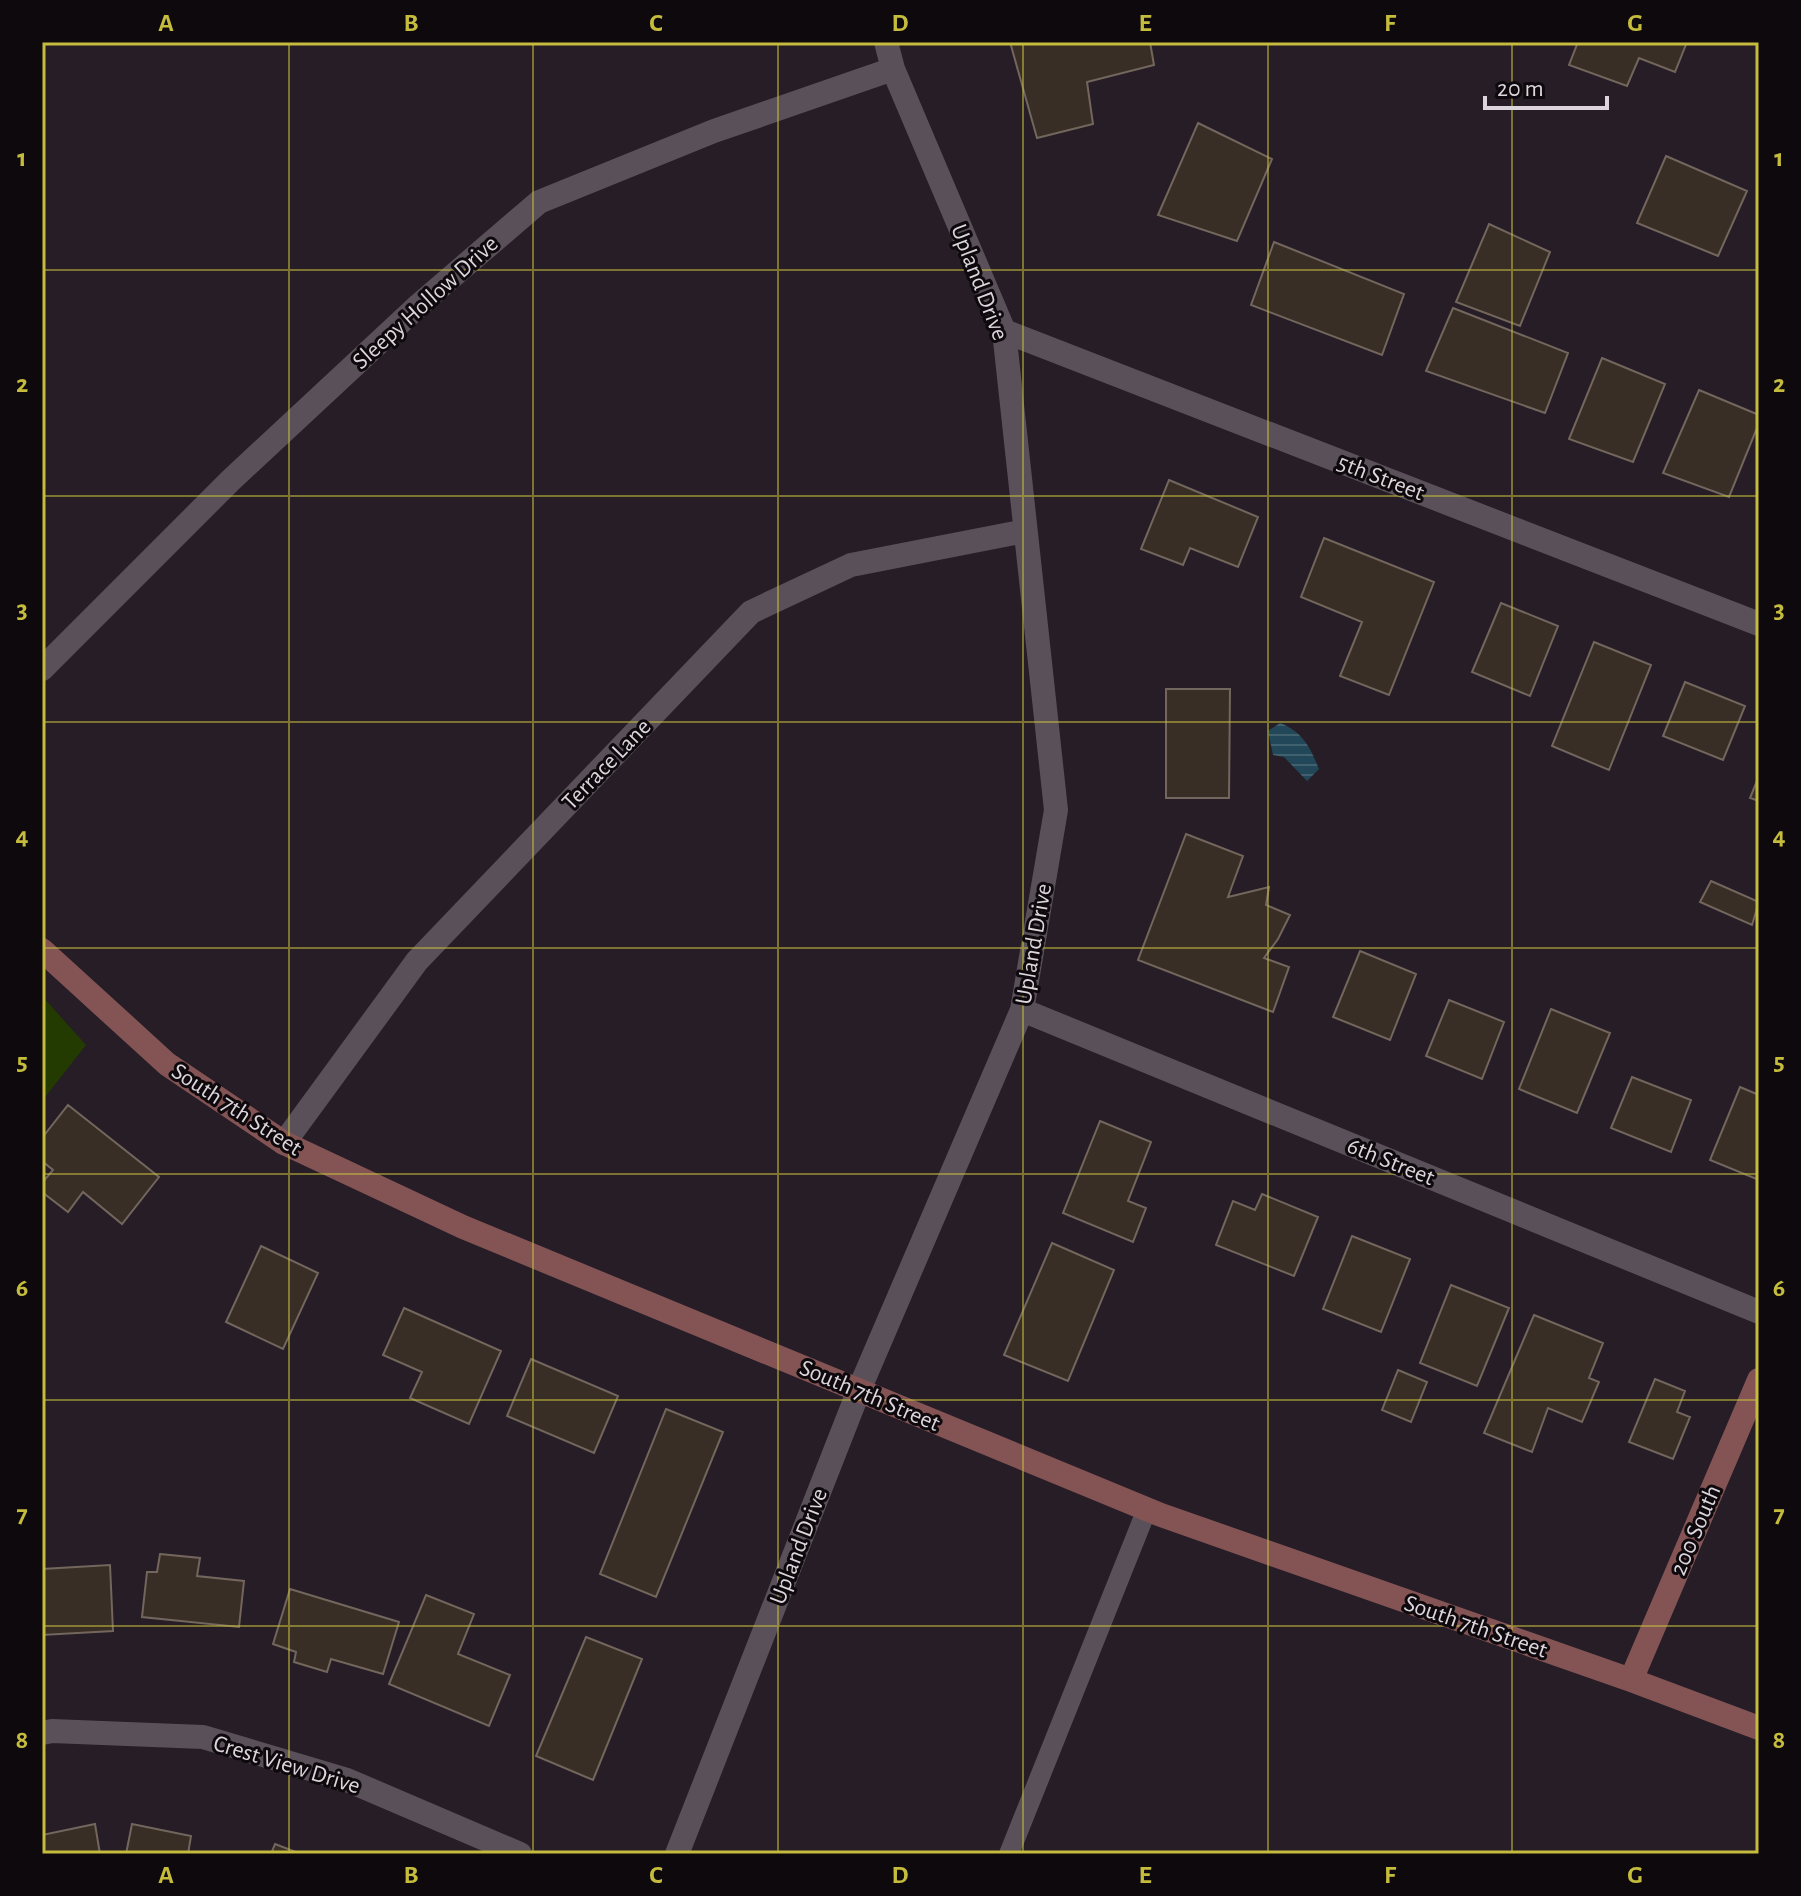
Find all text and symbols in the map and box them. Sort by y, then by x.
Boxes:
text: A [158,10,174,36]
text: B [403,10,419,36]
text: C [649,10,663,36]
text: D [891,10,909,36]
text: E [1138,10,1152,36]
text: F [1384,10,1397,36]
text: G [1627,10,1643,36]
scale bar [1485,60,1607,110]
text: 20 m [1497,77,1544,101]
text: 1 [17,145,27,171]
text: 1 [1774,145,1784,171]
street label: Upland Drive [946,221,1012,344]
street label: Sleepy Hollow Drive [348,231,503,374]
text: 2 [16,371,28,397]
text: 2 [1773,371,1785,397]
street label: 5th Street [1334,450,1428,505]
text: 3 [16,597,28,623]
text: 3 [1773,597,1785,623]
street label: Terrace Lane [558,715,656,815]
text: 4 [15,823,29,849]
text: 4 [1772,823,1786,849]
street label: Upland Drive [1012,882,1056,1006]
text: 5 [16,1049,28,1075]
text: 5 [1773,1049,1785,1075]
street label: South 7th Street [167,1059,306,1161]
street label: 6th Street [1344,1134,1438,1190]
text: 6 [16,1275,28,1301]
text: 6 [1773,1275,1785,1301]
street label: South 7th Street [796,1356,943,1436]
street label: 200 South [1666,1482,1726,1579]
street label: Upland Drive [766,1485,832,1608]
text: 7 [16,1501,28,1527]
text: 7 [1773,1501,1785,1527]
street label: South 7th Street [1401,1591,1551,1663]
text: 8 [16,1727,28,1753]
text: 8 [1773,1727,1785,1753]
street label: Crest View Drive [211,1731,363,1799]
text: A [158,1862,174,1888]
text: B [403,1862,419,1888]
text: C [649,1862,663,1888]
text: D [891,1862,909,1888]
text: E [1138,1862,1152,1888]
text: F [1384,1862,1397,1888]
text: G [1627,1862,1643,1888]

